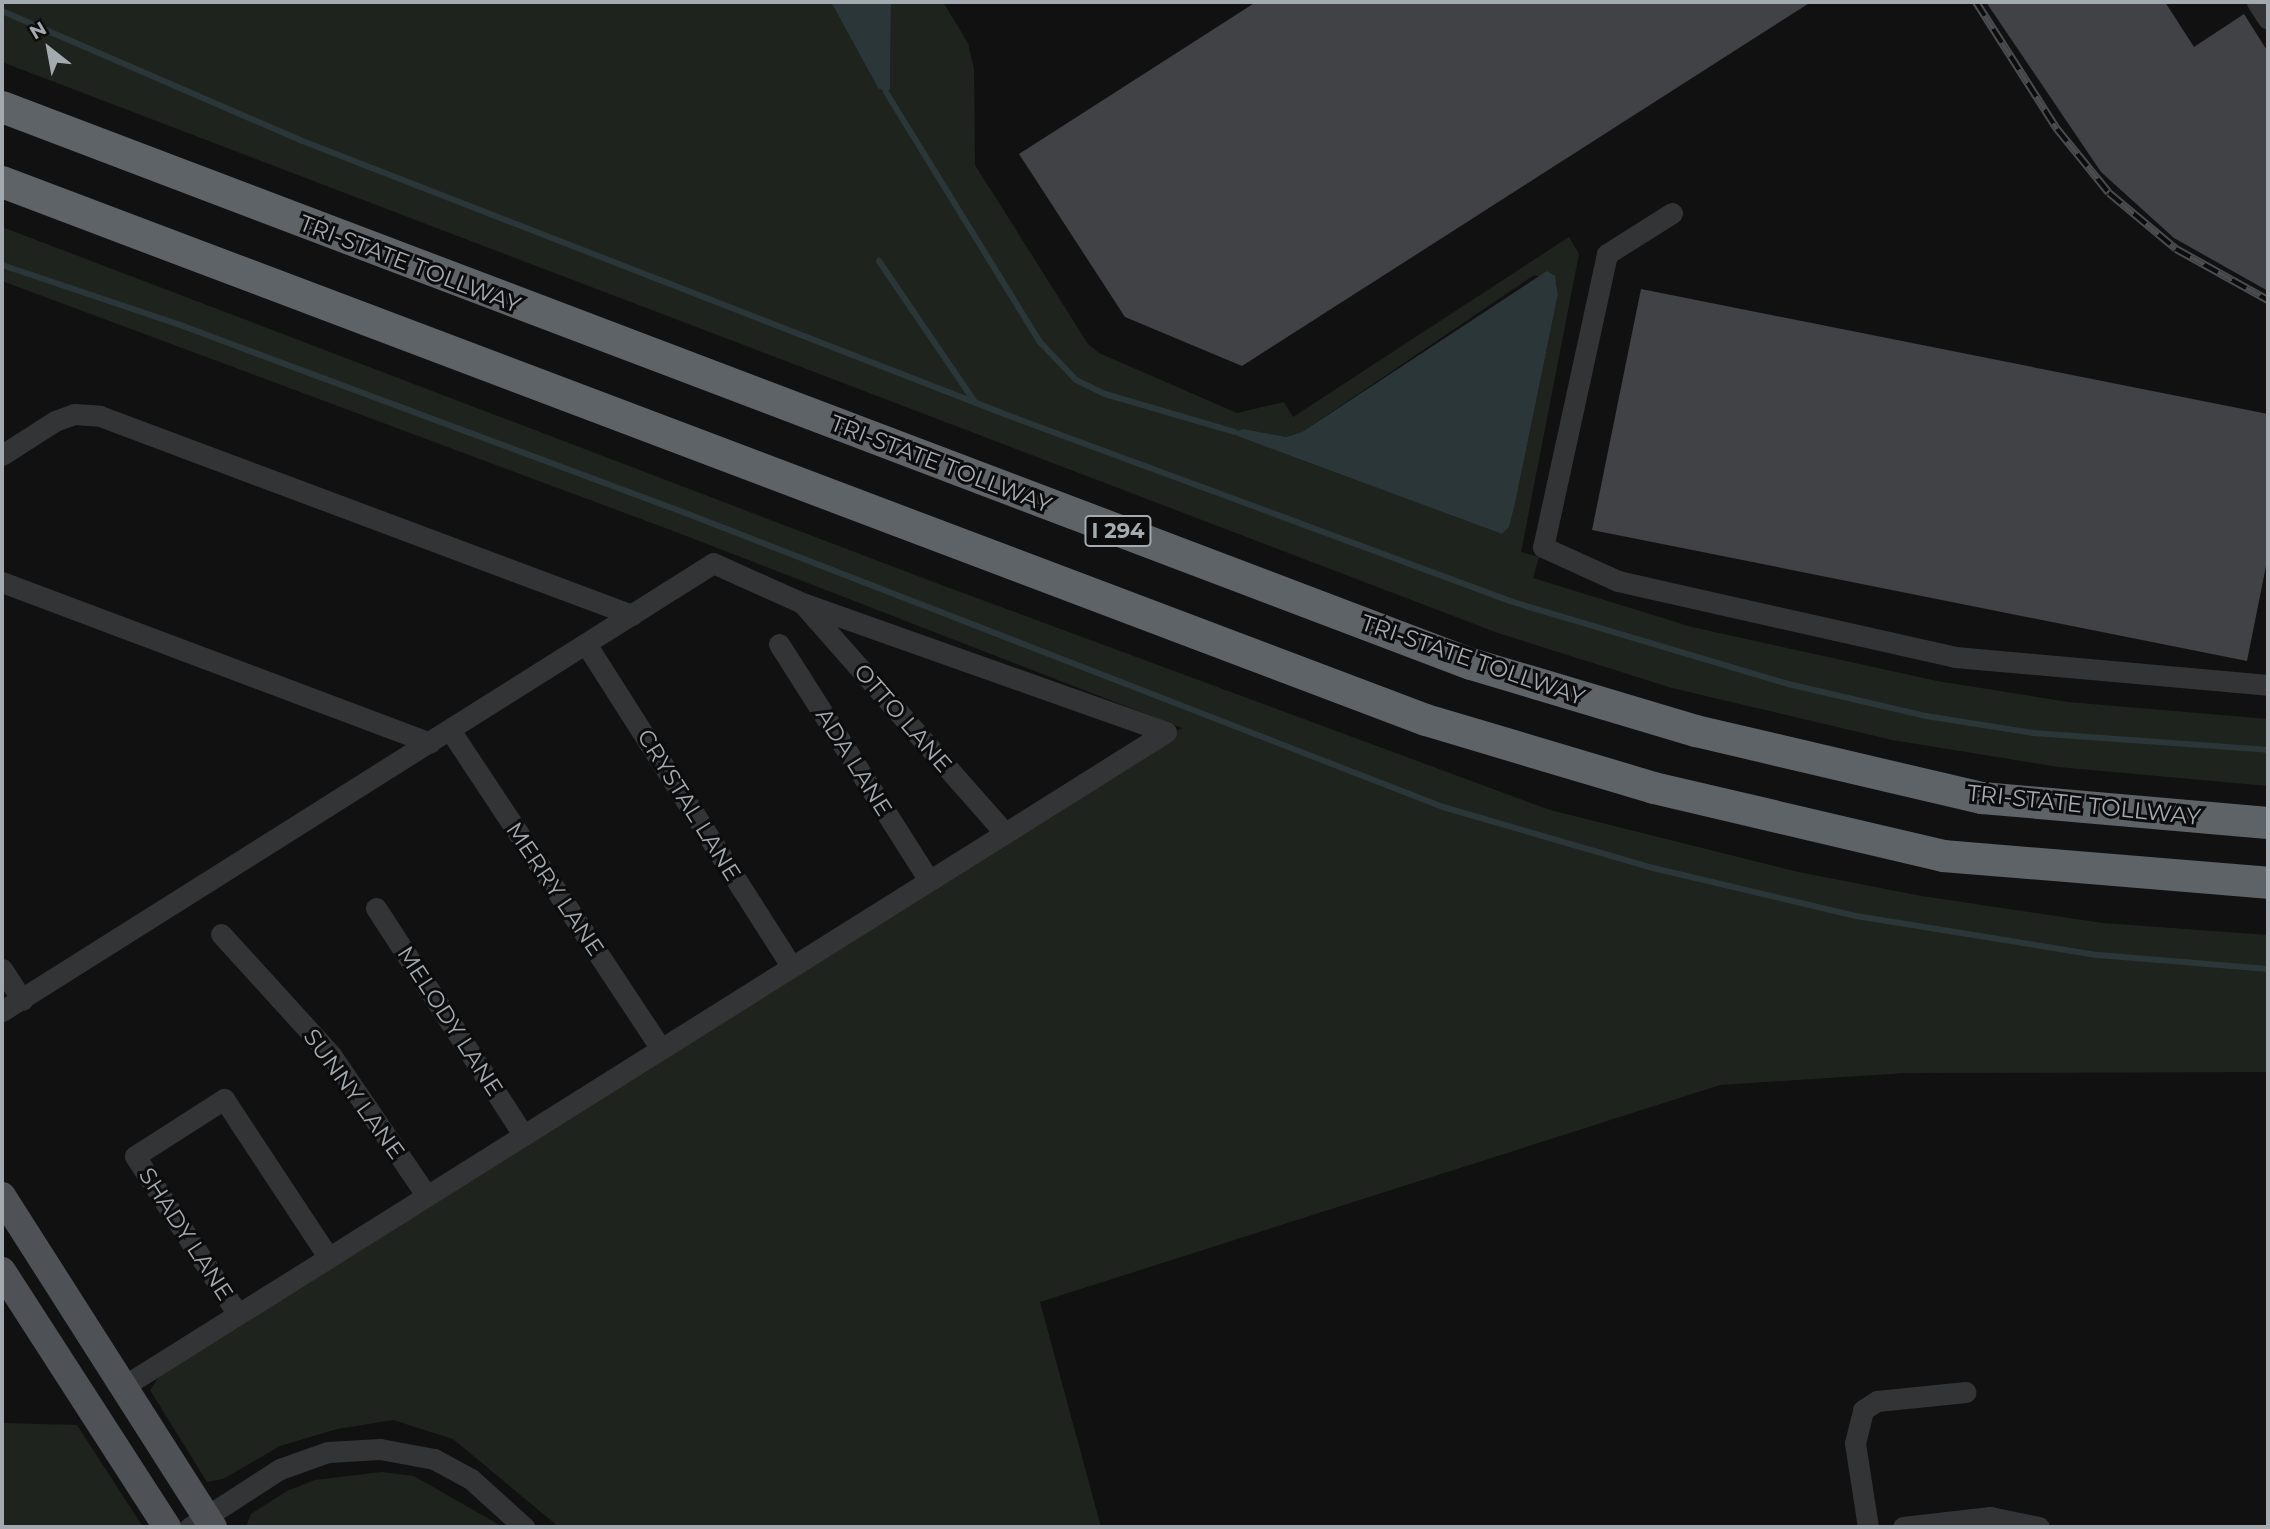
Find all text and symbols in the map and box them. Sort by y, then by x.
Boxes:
north arrow [14,14,84,84]
text: N [25,17,50,44]
street label: TRI-STATE TOLLWAY [296,209,524,319]
street label: TRI-STATE TOLLWAY [827,409,1055,519]
road number: I 294 [1083,514,1153,548]
street label: TRI-STATE TOLLWAY [1358,609,1588,711]
street label: OTTO LANE [848,658,958,778]
street label: ADA LANE [810,703,898,821]
street label: CRYSTAL LANE [631,724,747,886]
street label: TRI-STATE TOLLWAY [1966,779,2202,831]
street label: MERRY LANE [500,817,610,961]
street label: MELODY LANE [391,941,509,1101]
street label: SUNNY LANE [298,1024,410,1164]
street label: SHADY LANE [133,1163,239,1305]

